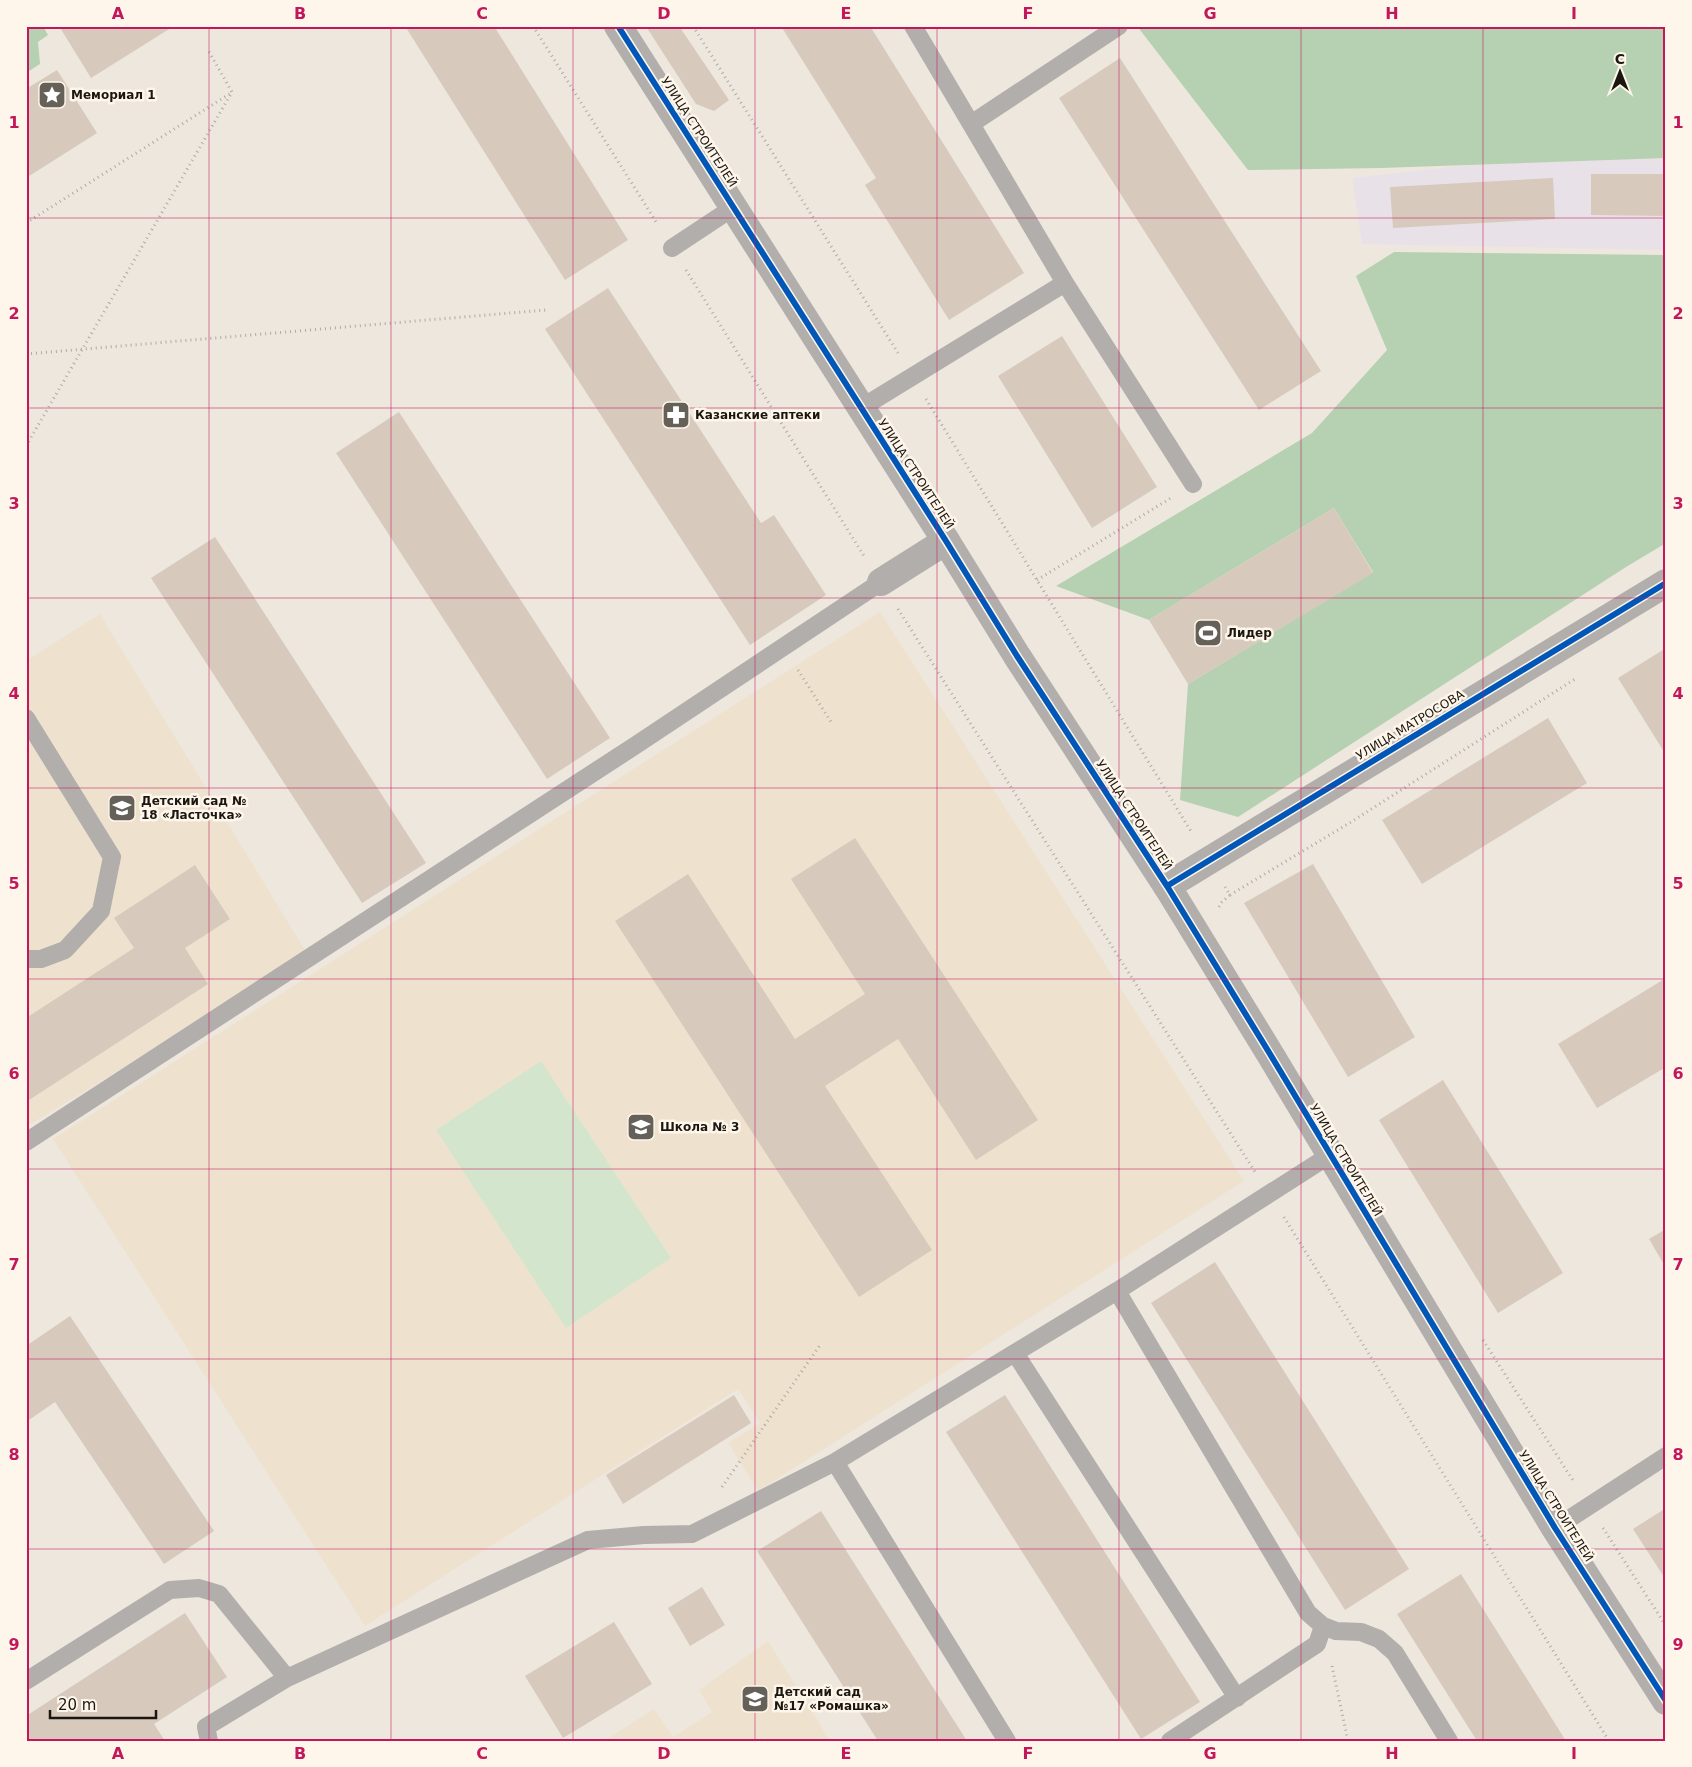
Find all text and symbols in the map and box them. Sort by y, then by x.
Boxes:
text: A [112,4,125,23]
text: B [294,4,306,23]
text: C [476,4,488,23]
text: D [657,4,671,23]
text: E [841,4,851,23]
text: F [1023,4,1033,23]
text: G [1203,4,1217,23]
text: H [1385,4,1399,23]
text: I [1571,4,1577,23]
north arrow [1594,48,1644,98]
text: С [1615,51,1625,67]
street label: УЛИЦА СТРОИТЕЛЕЙ [658,74,741,190]
place icon: Мемориал 1 [37,80,67,110]
place label: Мемориал 1 [71,88,156,102]
text: 1 [8,113,20,132]
text: 1 [1672,113,1684,132]
text: 2 [8,304,20,323]
text: 2 [1672,304,1684,323]
pharmacy icon: Казанские аптеки [661,400,691,430]
place label: Казанские аптеки [695,408,820,422]
street label: УЛИЦА СТРОИТЕЛЕЙ [875,416,958,532]
text: 3 [8,494,20,513]
text: 3 [1672,494,1684,513]
sports icon: Лидер [1193,618,1223,648]
place label: Лидер [1227,626,1272,640]
text: 4 [8,684,20,703]
text: 4 [1672,684,1684,703]
street label: УЛИЦА МАТРОСОВА [1353,687,1467,763]
street label: УЛИЦА СТРОИТЕЛЕЙ [1093,757,1176,873]
school or university icon: Детский сад № 18 «Ласточка» [107,793,137,823]
place label: Детский сад № 18 «Ласточка» [141,794,247,822]
text: 5 [8,874,20,893]
text: 5 [1672,874,1684,893]
text: 6 [8,1064,20,1083]
text: 6 [1672,1064,1684,1083]
street label: УЛИЦА СТРОИТЕЛЕЙ [1307,1101,1386,1219]
school or university icon: Школа № 3 [626,1112,656,1142]
place label: Школа № 3 [660,1120,739,1134]
text: 7 [8,1255,20,1274]
text: 7 [1672,1255,1684,1274]
text: 8 [8,1445,20,1464]
text: 8 [1672,1445,1684,1464]
street label: УЛИЦА СТРОИТЕЛЕЙ [1516,1447,1597,1564]
text: 9 [8,1635,20,1654]
text: 9 [1672,1635,1684,1654]
school or university icon: Детский сад №17 «Ромашка» [740,1684,770,1714]
place label: Детский сад №17 «Ромашка» [774,1685,889,1713]
scale bar [50,1687,156,1719]
text: 20 m [58,1696,96,1714]
text: A [112,1744,125,1763]
text: B [294,1744,306,1763]
text: C [476,1744,488,1763]
text: D [657,1744,671,1763]
text: E [841,1744,851,1763]
text: F [1023,1744,1033,1763]
text: G [1203,1744,1217,1763]
text: H [1385,1744,1399,1763]
text: I [1571,1744,1577,1763]

